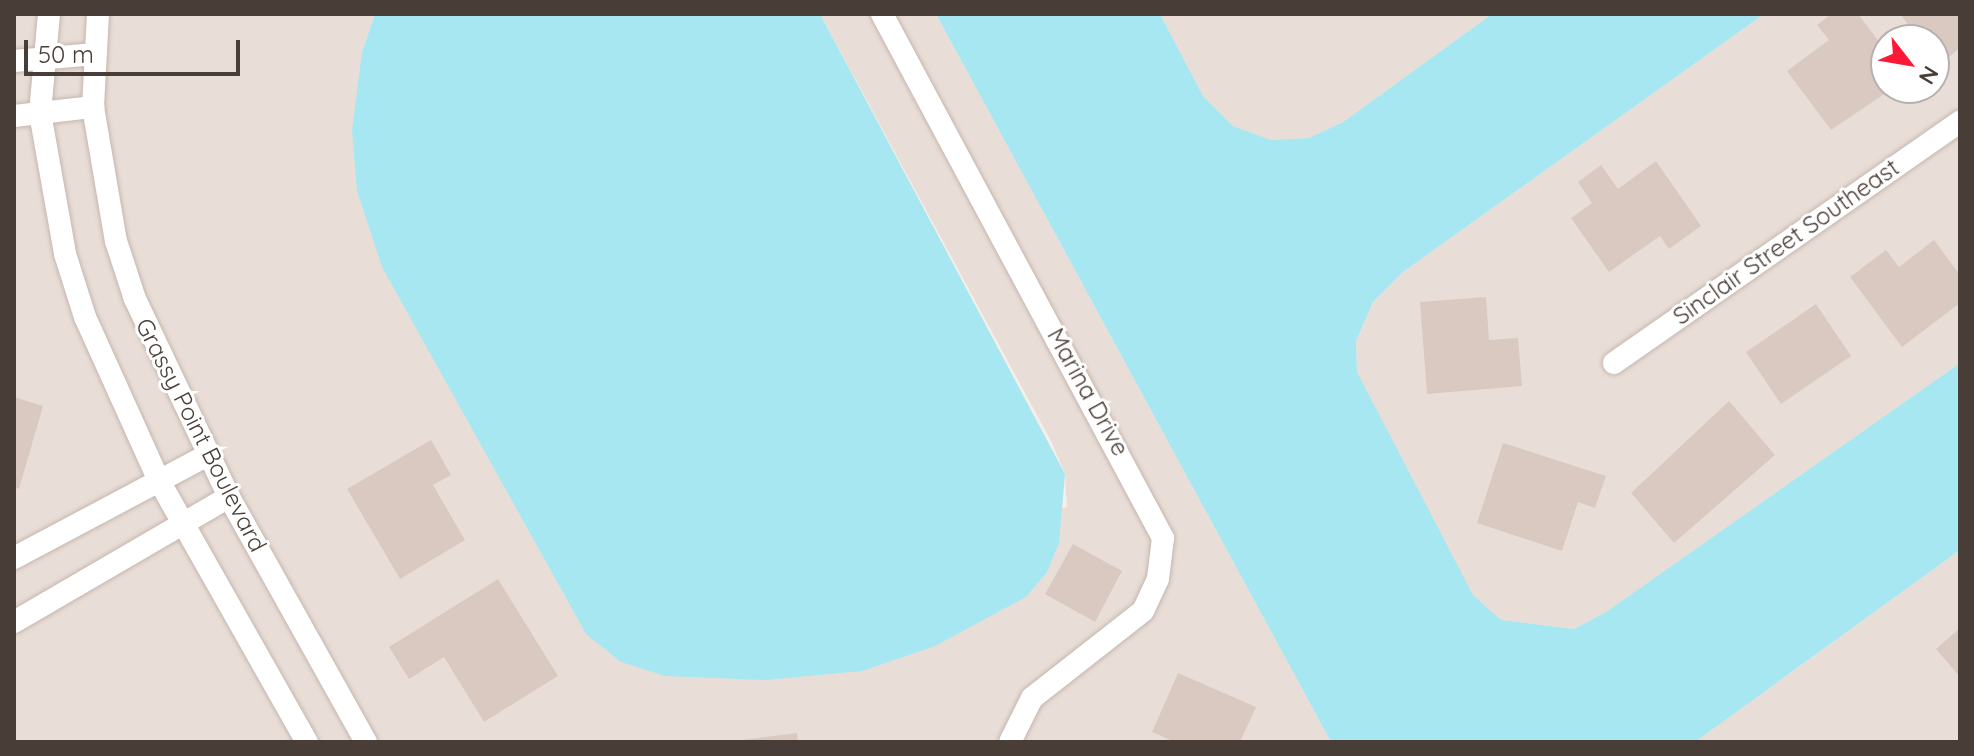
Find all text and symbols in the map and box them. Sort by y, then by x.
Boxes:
scale bar [28,24,244,74]
north arrow [1870,24,1950,104]
text: 50 m [38,39,94,69]
text: N [1913,61,1945,89]
street label: Sinclair Street Southeast [1668,153,1904,331]
street label: Grassy Point Boulevard [130,314,272,556]
street label: Marina Drive [1041,323,1135,461]

